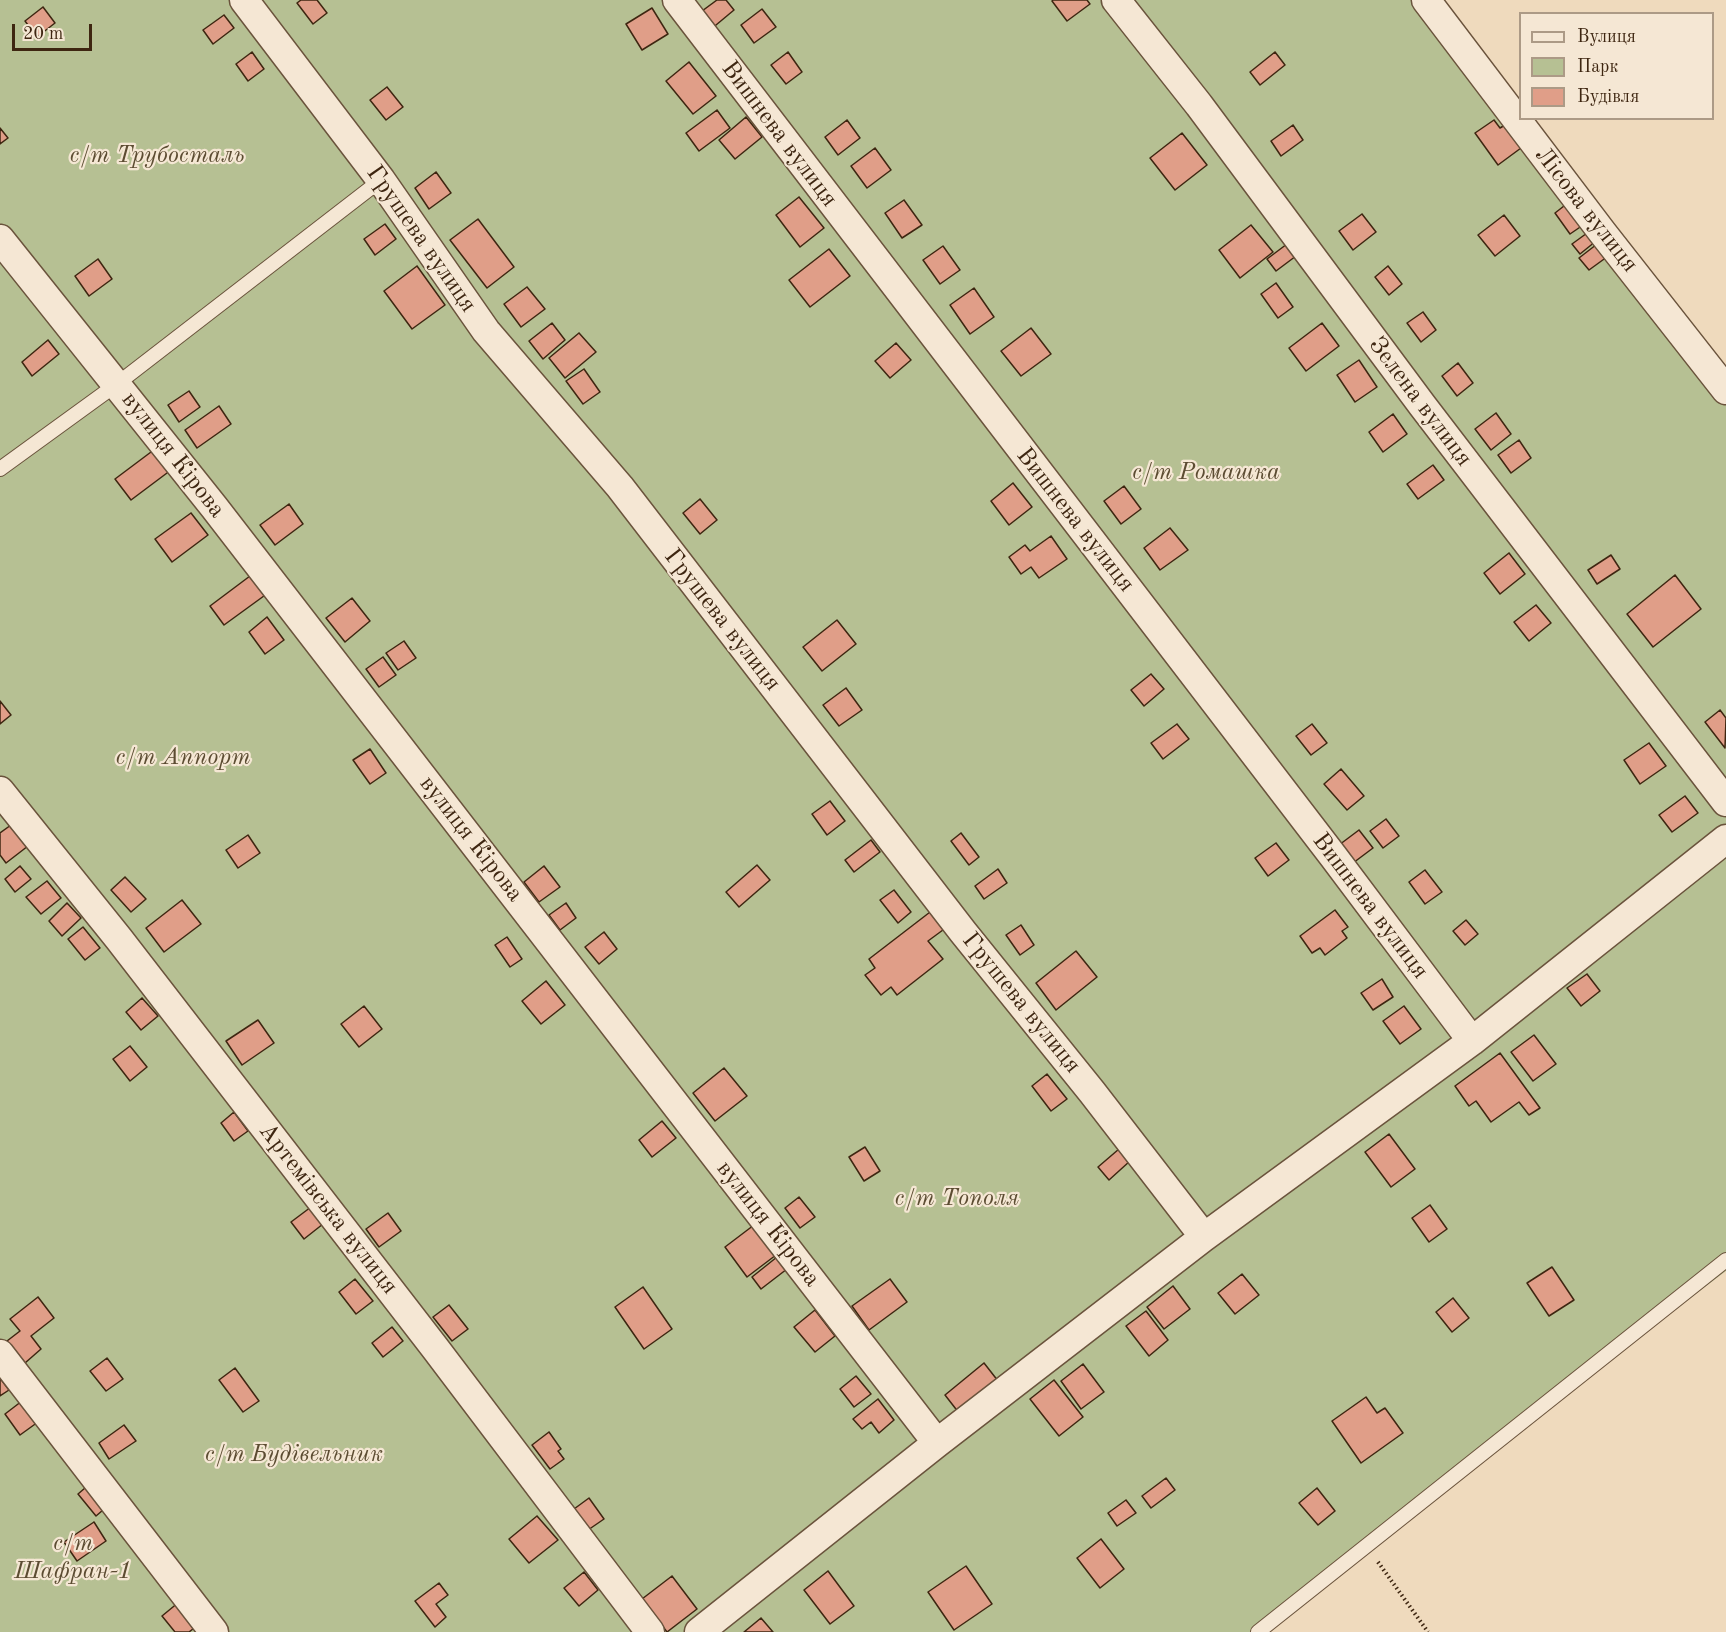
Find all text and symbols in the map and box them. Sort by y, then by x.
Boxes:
scale bar [15,12,94,50]
legend [1519,12,1714,120]
text: 20 m [23,25,63,43]
text: Вулиця [1577,28,1636,46]
street label: Вишнева вулиця [715,55,843,213]
text: Парк [1577,58,1618,76]
text: Будівля [1577,88,1639,106]
park label: с/т Трубосталь [69,142,245,170]
street label: Лісова вулиця [1528,142,1644,278]
street label: Грушева вулиця [360,160,482,318]
street label: Зелена вулиця [1362,332,1478,472]
street label: вулиця Кірова [115,386,231,524]
street label: Вишнева вулиця [1010,442,1140,598]
park label: с/т Ромашка [1132,459,1280,487]
street label: Грушева вулиця [657,543,787,697]
park label: с/т Аппорт [115,744,251,772]
street label: вулиця Кірова [413,770,529,908]
street label: Вишнева вулиця [1306,827,1434,985]
street label: Грушева вулиця [955,927,1087,1079]
street label: Артемівська вулиця [252,1118,404,1300]
street label: вулиця Кірова [710,1155,826,1293]
park label: с/т Тополя [895,1185,1019,1213]
park label: с/т Будівельник [205,1441,383,1469]
park label: с/т Шафран-1 [14,1530,132,1586]

